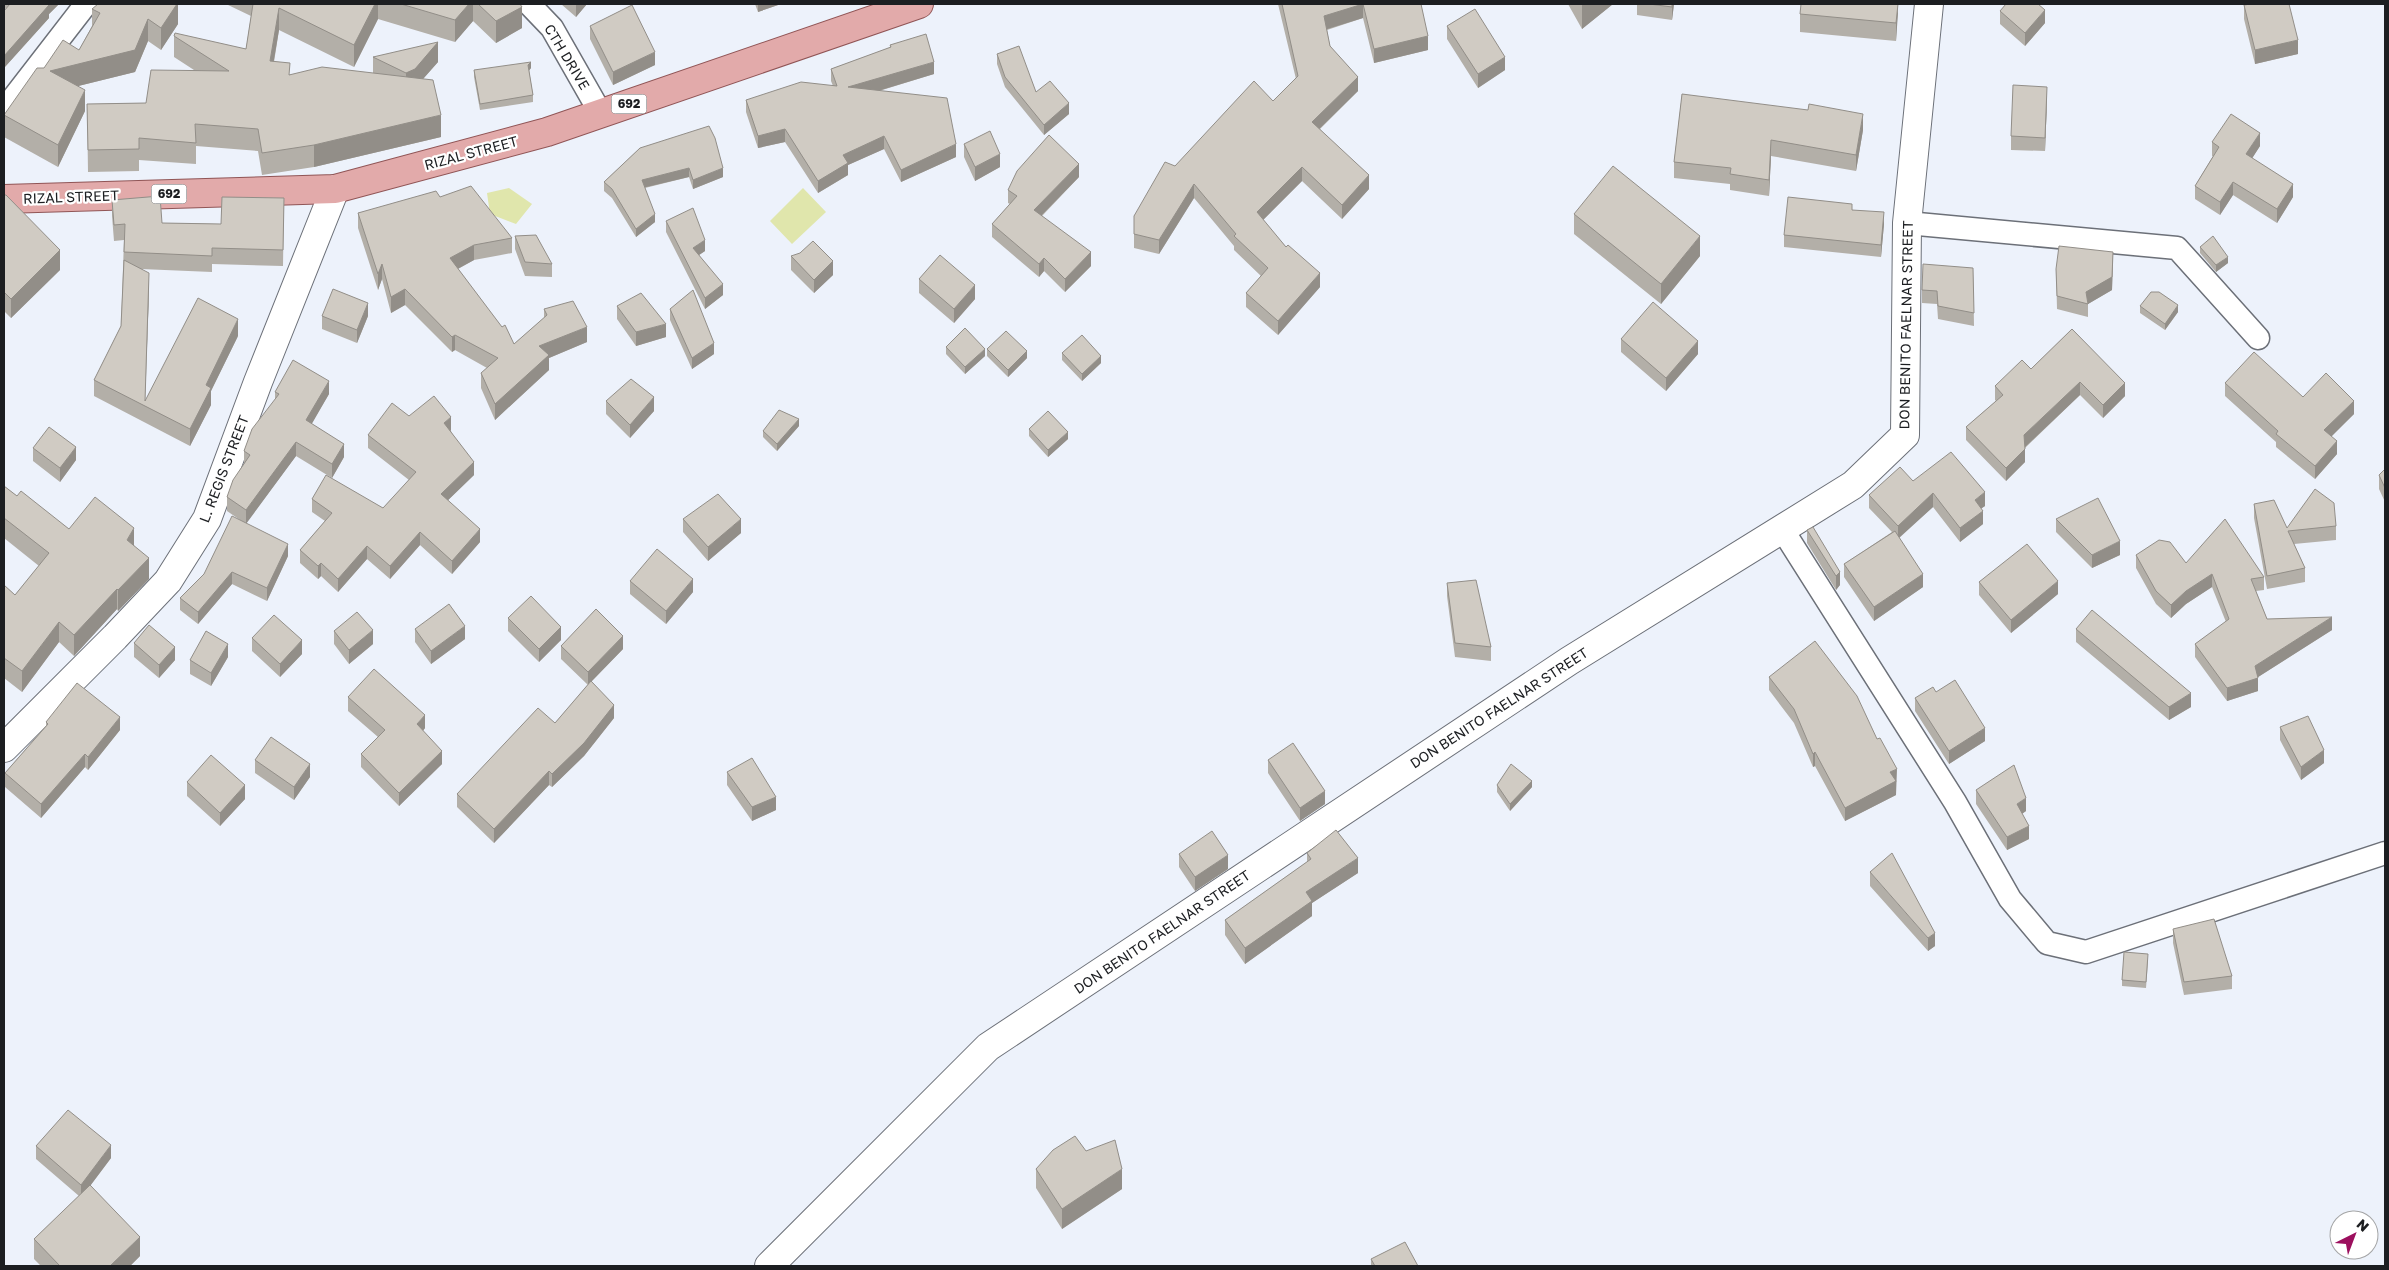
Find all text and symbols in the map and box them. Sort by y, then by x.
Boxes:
street label: CTH DRIVE [541,21,594,93]
road number: 692 [612,95,646,114]
street label: RIZAL STREET [422,132,520,173]
road number: 692 [152,184,186,203]
street label: RIZAL STREET [23,186,120,207]
street label: DON BENITO FAELNAR STREET [1895,220,1916,430]
street label: L. REGIS STREET [195,412,252,525]
street label: DON BENITO FAELNAR STREET [1407,643,1591,772]
street label: DON BENITO FAELNAR STREET [1070,866,1253,997]
north arrow [2329,1210,2379,1260]
text: N [2353,1215,2373,1235]

